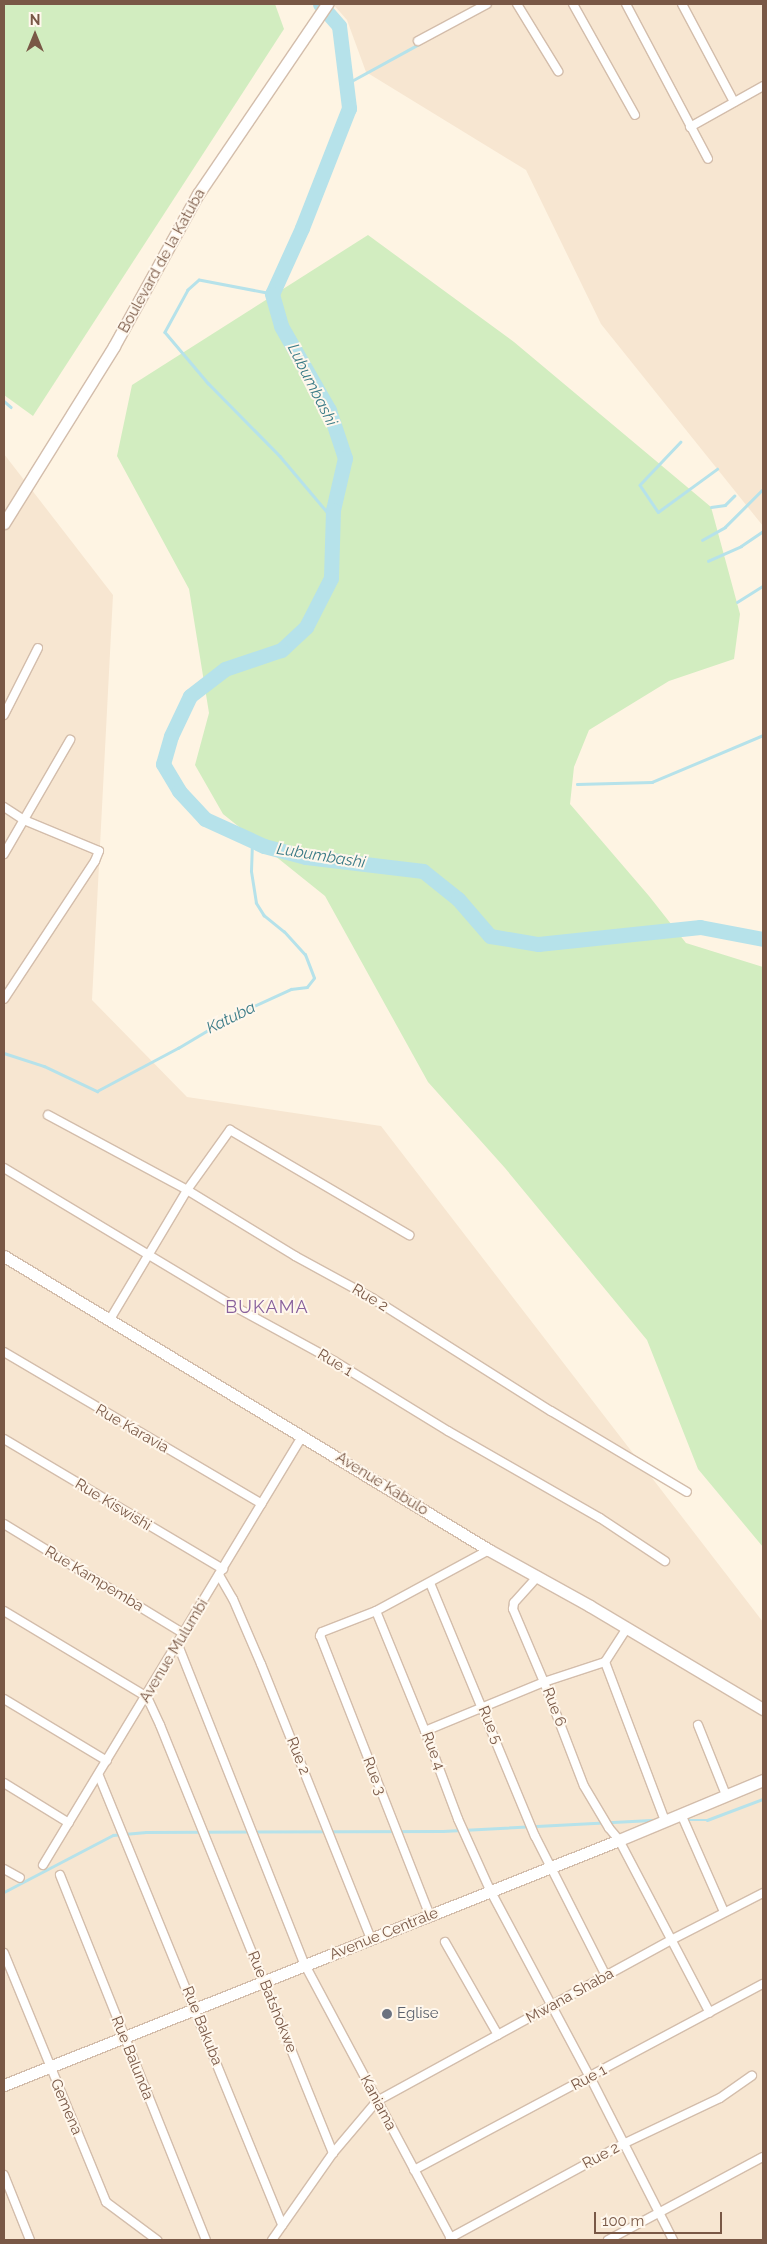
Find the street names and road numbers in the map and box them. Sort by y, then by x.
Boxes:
street label: Boulevard de la Katuba [115,186,209,336]
street label: Rue 2 [349,1280,391,1316]
street label: Rue 1 [314,1346,356,1380]
street label: Rue Karavia [92,1401,172,1457]
street label: Avenue Kabulo [333,1448,431,1520]
street label: Rue Kiswishi [72,1475,154,1535]
street label: Rue Kampemba [41,1542,147,1616]
street label: Avenue Mulumbi [136,1596,212,1706]
street label: Rue 6 [538,1685,570,1729]
street label: Rue 5 [474,1703,506,1747]
street label: Rue 4 [418,1729,448,1773]
street label: Rue 2 [282,1735,314,1777]
street label: Rue 3 [359,1754,389,1798]
street label: Avenue Centrale [327,1904,441,1964]
street label: Rue Batshokwe [243,1949,301,2055]
street label: Mwana Shaba [523,1964,617,2028]
street label: Rue Bakuba [178,1984,226,2068]
street label: Rue Balunda [107,2014,157,2102]
street label: Rue 1 [568,2061,610,2095]
street label: Kaniama [356,2072,400,2134]
street label: Gemena [46,2076,86,2138]
street label: Rue 2 [580,2139,622,2173]

